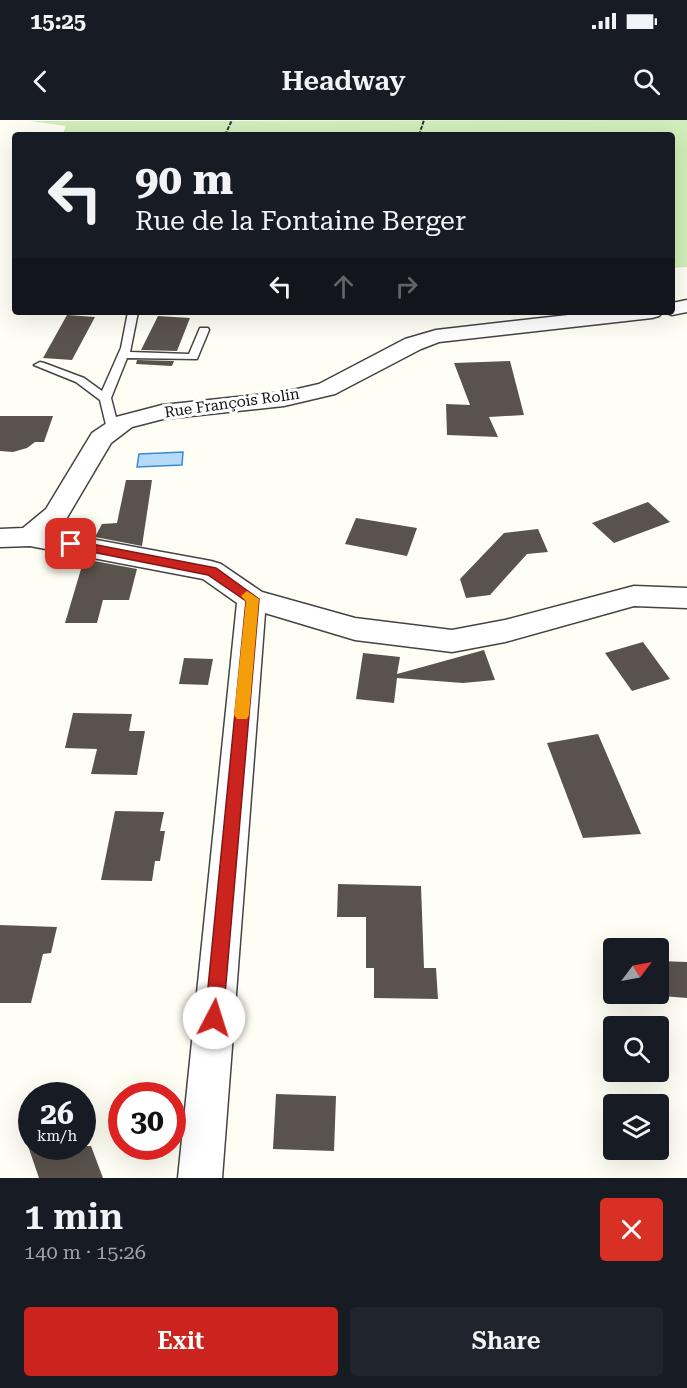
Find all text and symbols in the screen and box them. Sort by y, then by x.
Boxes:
text: 15:25 [30,9,86,34]
icon: back [24,65,57,98]
text: Headway [281,65,406,97]
icon: search [630,65,663,98]
text: 90 m [135,155,233,204]
icon: left [36,156,114,234]
text: Rue de la Fontaine Berger [135,205,466,237]
icon: left [264,270,297,303]
icon: ahead [327,270,360,303]
icon: right [390,270,423,303]
street label: Rue François Rolin [163,385,301,421]
pin [45,518,96,569]
icon: arrive [54,527,87,560]
north arrow [603,938,669,1004]
map controls [603,938,669,1160]
position arrow [182,986,246,1050]
button: search [603,1016,669,1082]
speed limit sign: 30 [108,1082,186,1160]
button: layers [603,1094,669,1160]
text: 26 [40,1096,74,1131]
text: km/h [37,1127,77,1145]
text: 1 min [24,1196,123,1238]
button: close [600,1198,663,1261]
text: 140 m · 15:26 [24,1240,146,1264]
button: Exit [24,1307,338,1376]
button: Share [350,1307,663,1376]

